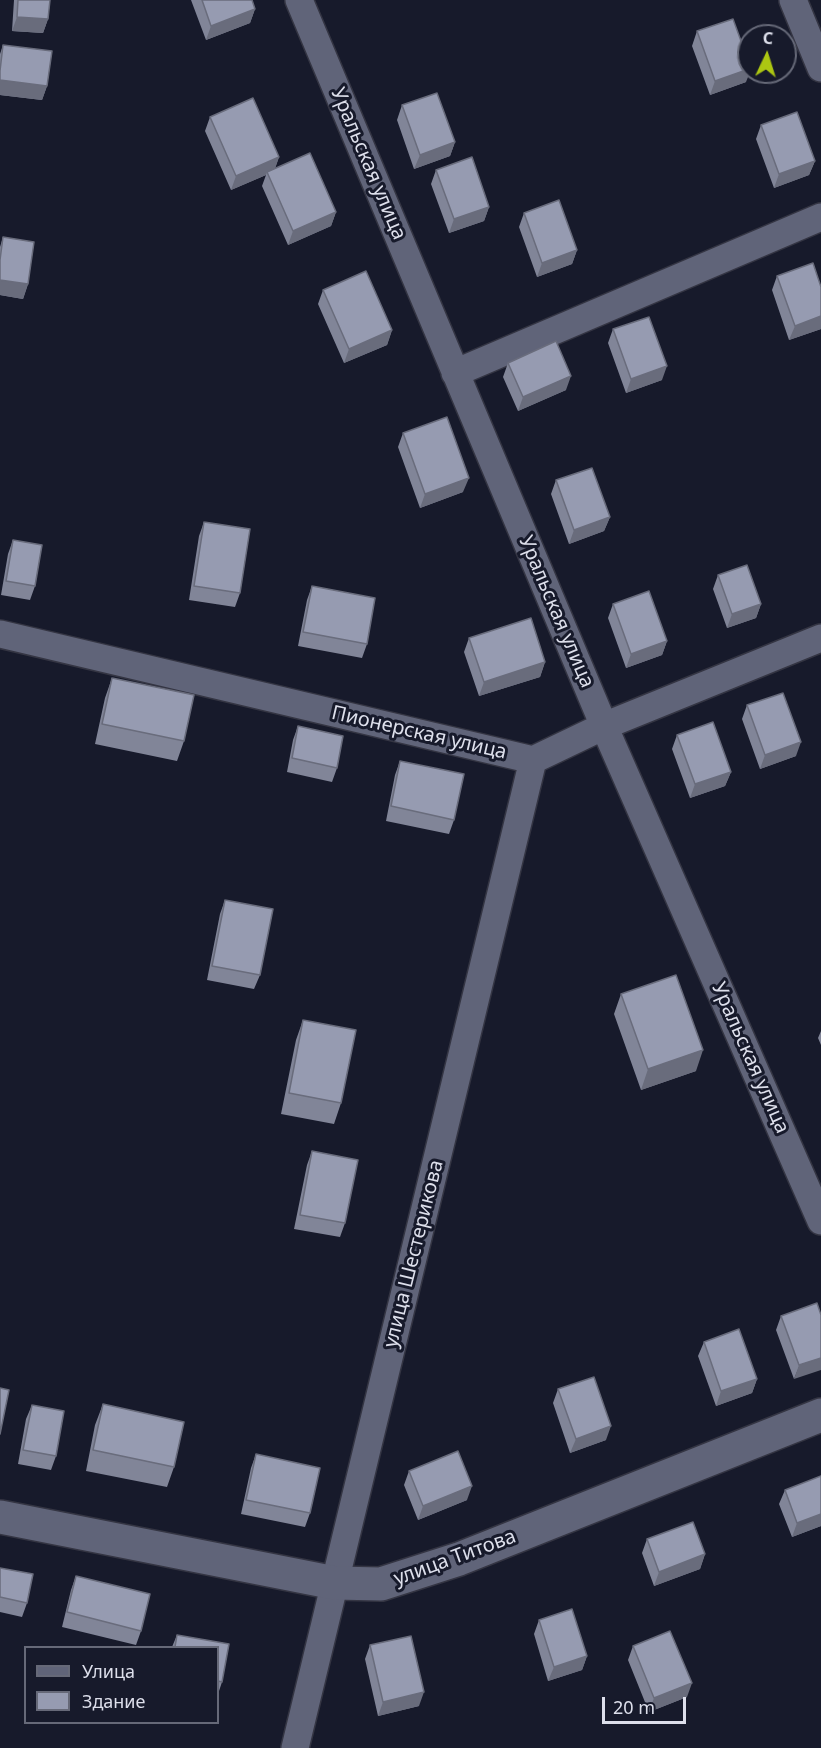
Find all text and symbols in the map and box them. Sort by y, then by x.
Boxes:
north arrow [737,24,797,84]
text: С [762,27,774,49]
street label: Уральская улица [325,84,411,244]
street label: Уральская улица [513,532,599,692]
street label: Пионерская улица [329,701,509,765]
street label: Уральская улица [706,979,794,1137]
street label: улица Шестерикова [379,1158,449,1350]
street label: улица Титова [391,1525,519,1591]
legend [24,1646,219,1724]
text: Улица [82,1659,135,1683]
scale bar [605,1685,689,1723]
text: Здание [82,1689,145,1713]
text: 20 m [613,1695,655,1719]

